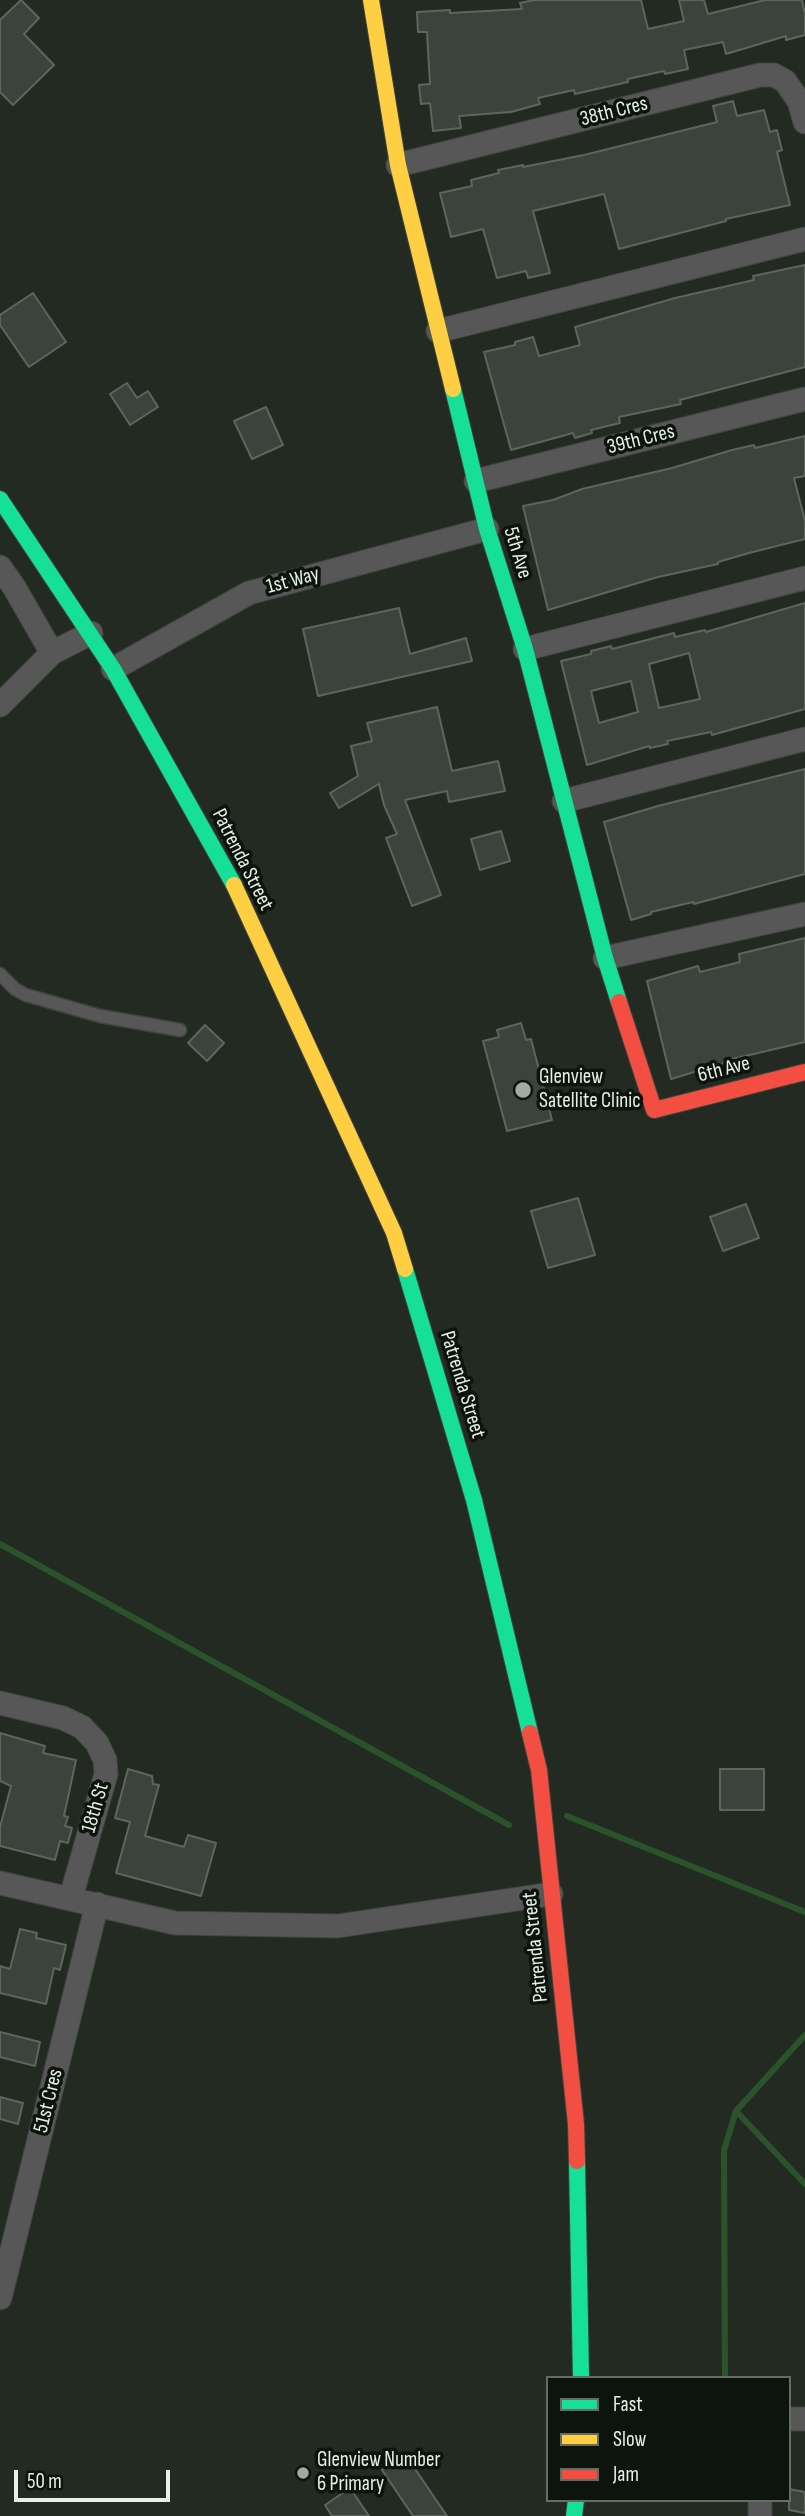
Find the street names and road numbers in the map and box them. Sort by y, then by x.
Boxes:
street label: 38th Cres [578,91,650,133]
street label: 39th Cres [605,419,677,461]
street label: 5th Ave [497,524,537,582]
street label: 1st Way [264,562,322,600]
street label: Patrenda Street [206,805,278,915]
street label: 6th Ave [695,1051,753,1089]
street label: Patrenda Street [434,1328,490,1442]
street label: 18th St [77,1780,115,1836]
street label: Patrenda Street [518,1891,554,2003]
street label: 51st Cres [29,2067,69,2135]

